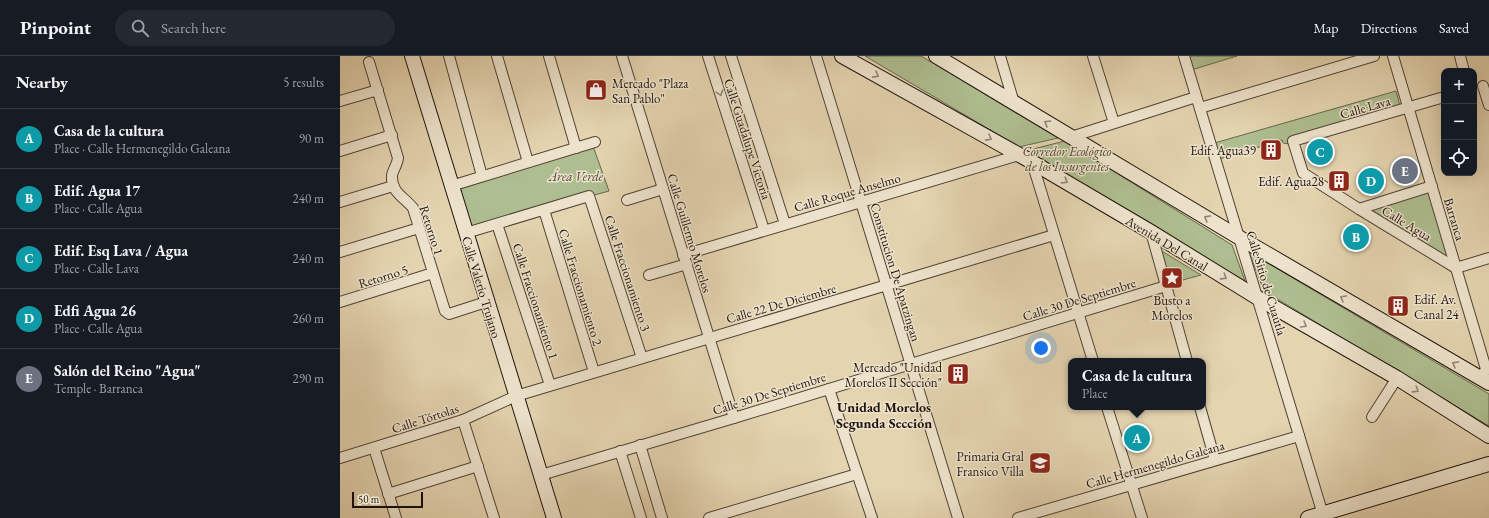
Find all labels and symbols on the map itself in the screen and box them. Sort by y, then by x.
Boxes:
one-way arrow [872,70,879,78]
place label: Mercado "Plaza San Pablo" [612,75,689,107]
shop icon: Mercado "Plaza San Pablo" [583,77,609,103]
street label: Calle Guadalupe Victoria [720,77,775,203]
one-way arrow [715,89,724,96]
street label: Calle Lava [1338,92,1393,123]
one-way arrow [1044,120,1051,127]
one-way arrow [985,134,992,141]
building icon: Edif. Agua39 [1258,137,1284,163]
pin: C [1307,137,1333,167]
place label: Edif. Agua39 [1190,142,1257,159]
park label: Corredor Ecológico de los Insurgentes [1022,143,1112,175]
pin: E [1392,156,1418,186]
pin: D [1358,166,1384,196]
park label: Área Verde [548,168,604,185]
building icon: Edif. Agua28 [1326,168,1352,194]
street label: Calle Roque Anselmo [792,169,902,216]
street label: Calle Guillermo Morelos [663,172,716,295]
place label: Edif. Agua28 [1258,173,1324,190]
one-way arrow [1061,177,1068,184]
street label: Barranca [1440,196,1469,243]
street label: Constitucion De Apatzingan [866,201,925,344]
street label: Calle Agua [1379,202,1435,245]
street label: Retorno 1 [416,203,448,257]
street label: Avenida Del Canal [1122,212,1211,275]
street label: Calle Fraccionamiento 3 [601,213,654,333]
one-way arrow [1204,216,1211,223]
pin: B [1343,222,1369,252]
street label: Calle Fraccionamiento 2 [555,227,607,348]
street label: Calle Sitio de Cuautla [1243,229,1291,338]
street label: Calle Valerio Trujano [458,234,505,340]
street label: Calle Fraccionamiento 1 [509,241,562,361]
street label: Retorno 5 [356,261,410,292]
place icon: Busto a Morelos [1159,265,1185,291]
one-way arrow [1220,273,1227,280]
street label: Calle 30 De Septiembre [1021,274,1138,325]
street label: Calle 22 De Diciembre [724,280,838,327]
place label: Edif. Av. Canal 24 [1414,291,1459,323]
place label: Busto a Morelos [1151,292,1193,324]
building icon: Edif. Av. Canal 24 [1385,293,1411,319]
one-way arrow [1340,296,1347,303]
one-way arrow [1300,320,1307,327]
your location [1031,338,1051,358]
place label: Mercado "Unidad Morelos II Sección" [845,359,942,391]
building icon: Mercado "Unidad Morelos II Sección" [945,361,971,387]
one-way arrow [1452,361,1459,368]
street label: Calle 30 De Septiembre [711,368,828,419]
one-way arrow [1412,385,1419,393]
district label: Unidad Morelos Segunda Sección [836,398,932,432]
street label: Calle Tórtolas [390,400,461,437]
pin: A [1124,423,1150,453]
street label: Calle Hermenegildo Galeana [1084,436,1227,492]
place label: Primaria Gral Fransico Villa [956,448,1025,480]
school or university icon: Primaria Gral Fransico Villa [1027,450,1053,476]
scale bar [352,490,423,509]

